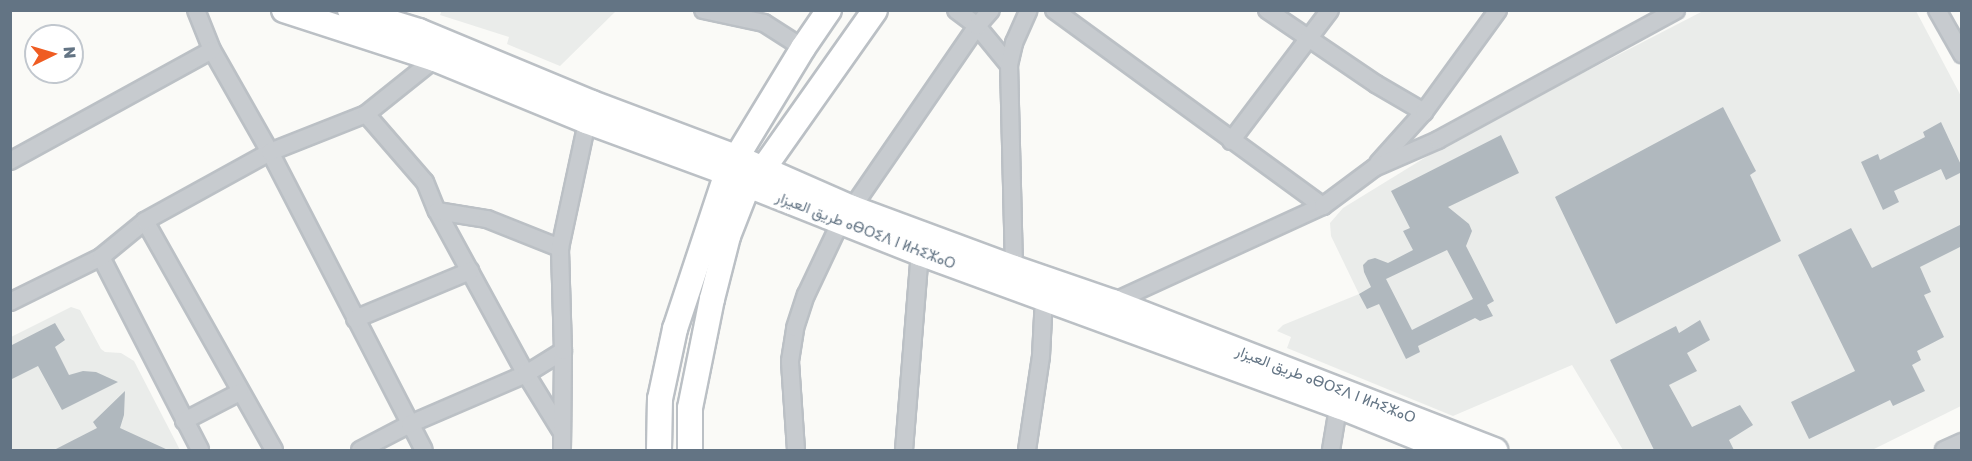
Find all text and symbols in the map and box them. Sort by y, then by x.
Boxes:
north arrow [24,24,84,84]
text: N [59,46,80,60]
street label: طريق العيزار ⴰⴱⵔⵉⴷ ⵏ ⵍⵄⵉⵣⴰⵔ [773,187,959,273]
street label: طريق العيزار ⴰⴱⵔⵉⴷ ⵏ ⵍⵄⵉⵣⴰⵔ [1233,341,1419,427]

